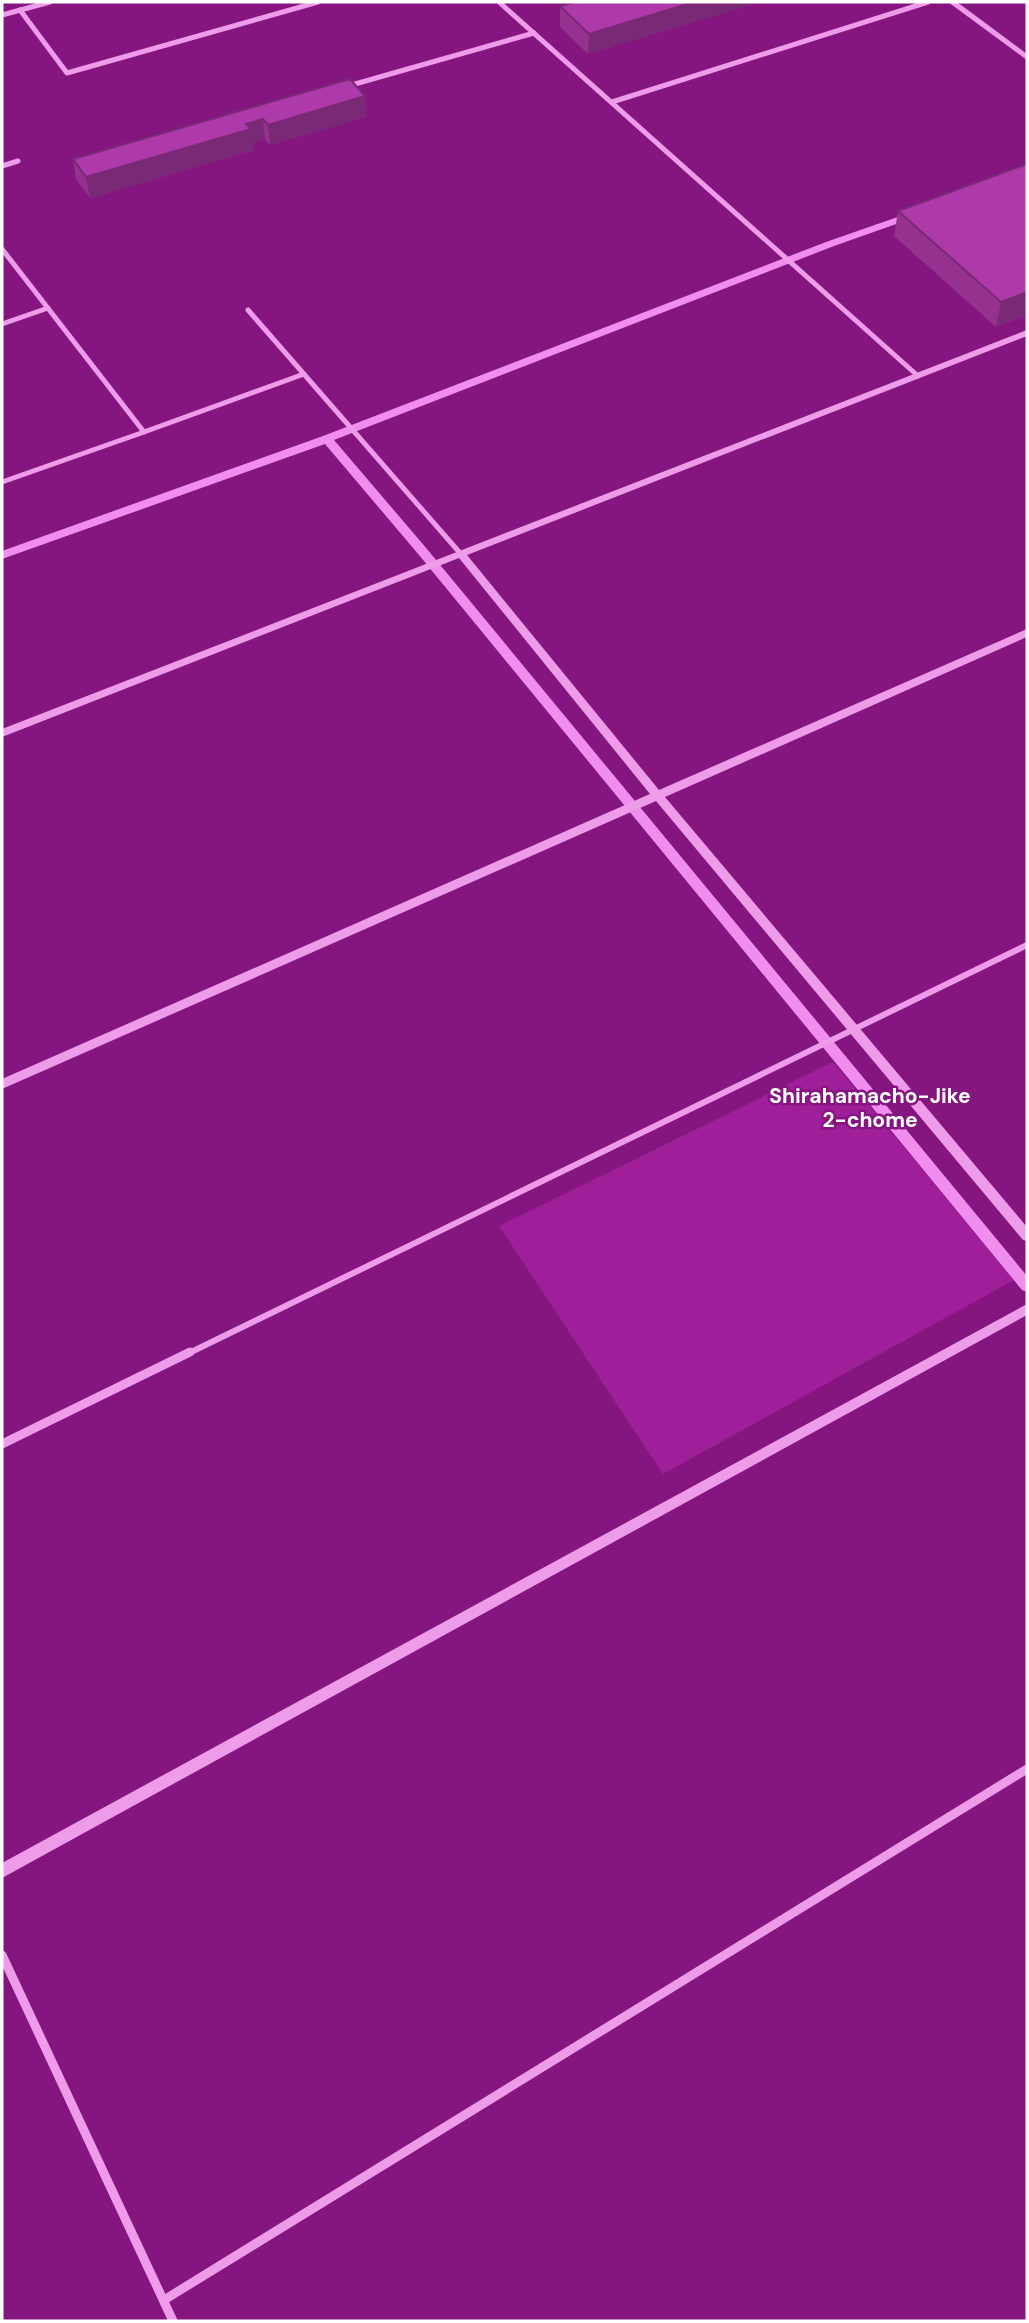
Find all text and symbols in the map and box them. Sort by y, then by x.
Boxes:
district label: Shirahamacho-Jike 2-chome [769,1082,971,1134]

